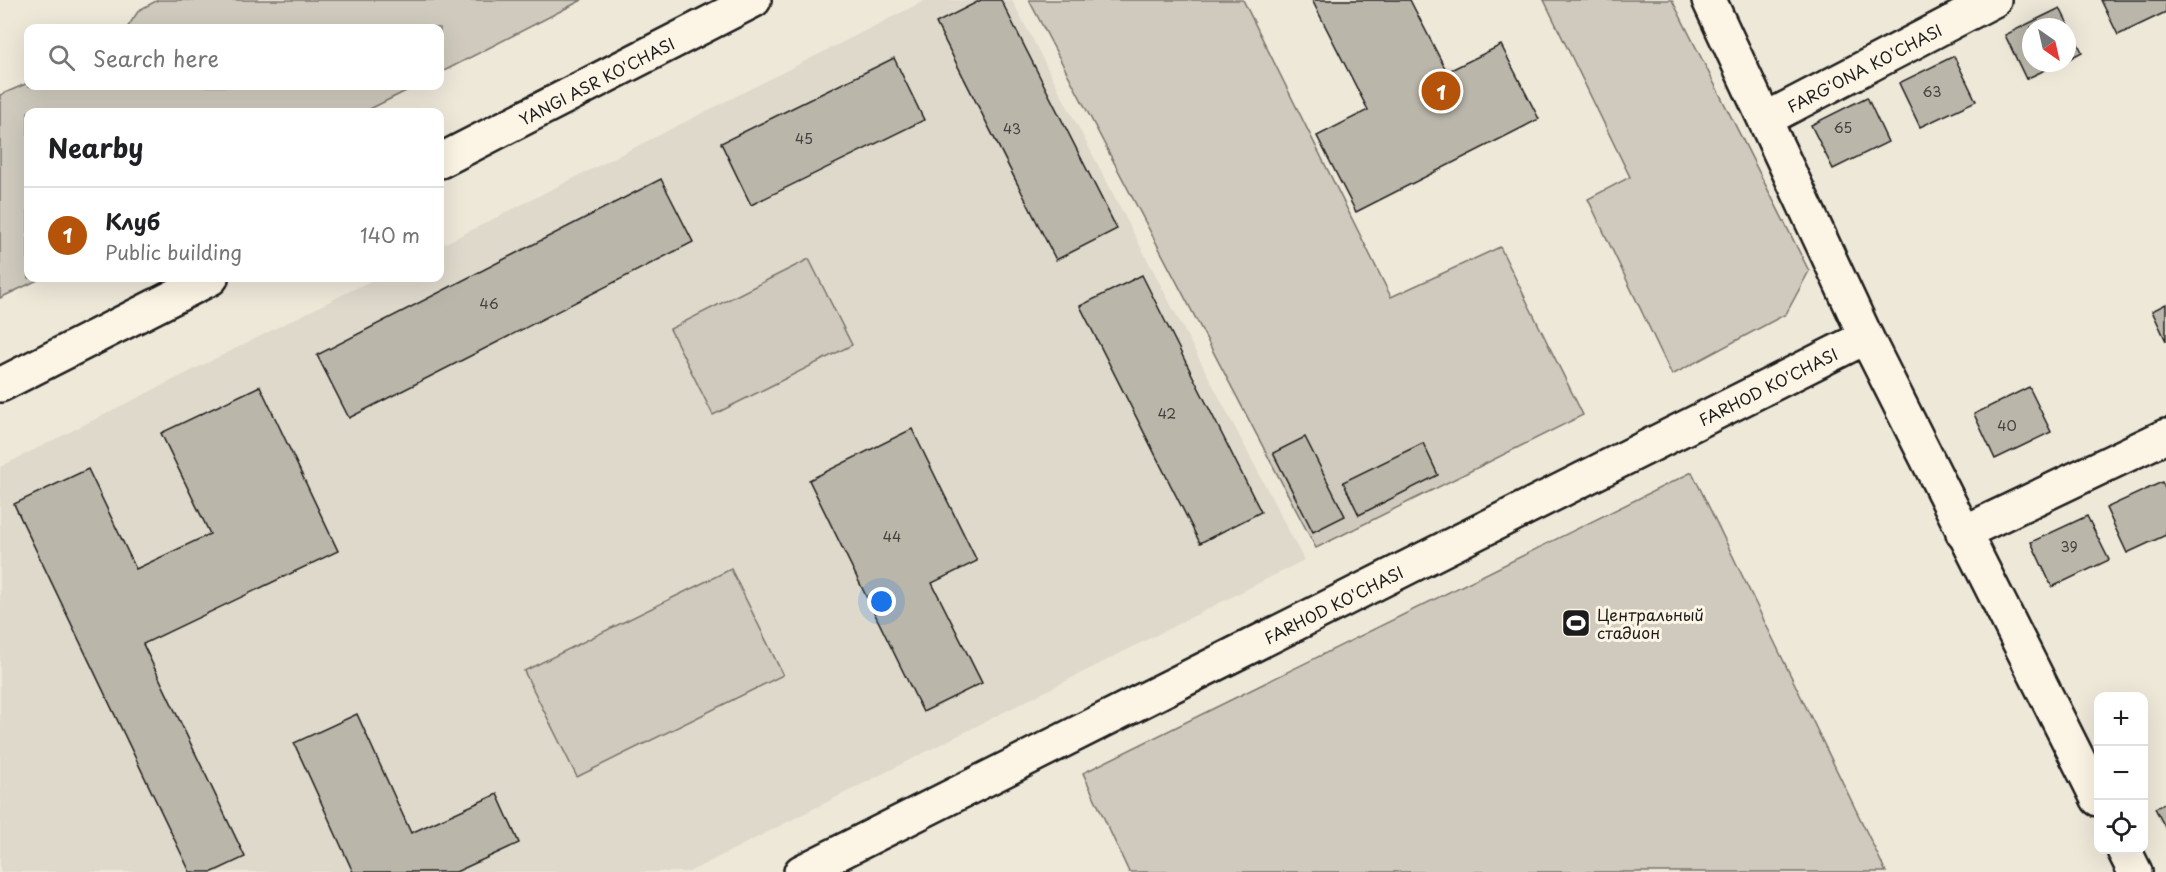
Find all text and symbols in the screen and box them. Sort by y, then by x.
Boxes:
street label: FARG'ONA KO'CHASI [1783,17,1946,118]
north arrow [2022,18,2076,72]
search box [24,24,444,90]
street label: YANGI ASR KO'CHASI [515,31,679,131]
icon: search [45,41,78,74]
text: Search here [93,41,219,74]
pin: 1 [1422,68,1460,113]
house number: 63 [1923,81,1941,102]
house number: 65 [1834,117,1852,138]
house number: 43 [1003,118,1021,139]
text: Nearby [48,128,143,167]
house number: 45 [795,128,813,149]
text: Клуб [105,204,160,237]
text: 1 [63,220,72,250]
text: 140 m [360,220,420,250]
text: Public building [105,237,242,267]
house number: 46 [479,293,499,314]
street label: FARHOD KO'CHASI [1694,341,1842,431]
house number: 42 [1158,403,1176,424]
house number: 40 [1997,415,2017,436]
house number: 44 [883,526,901,547]
house number: 39 [2060,536,2078,557]
street label: FARHOD KO'CHASI [1260,559,1407,650]
your location [867,587,896,616]
place label: Центральный стадион [1597,602,1704,644]
sports icon: Центральный стадион [1560,607,1592,639]
map controls [2094,692,2148,854]
button: + [2094,692,2148,746]
button: − [2094,746,2148,800]
button: locate [2094,800,2148,854]

